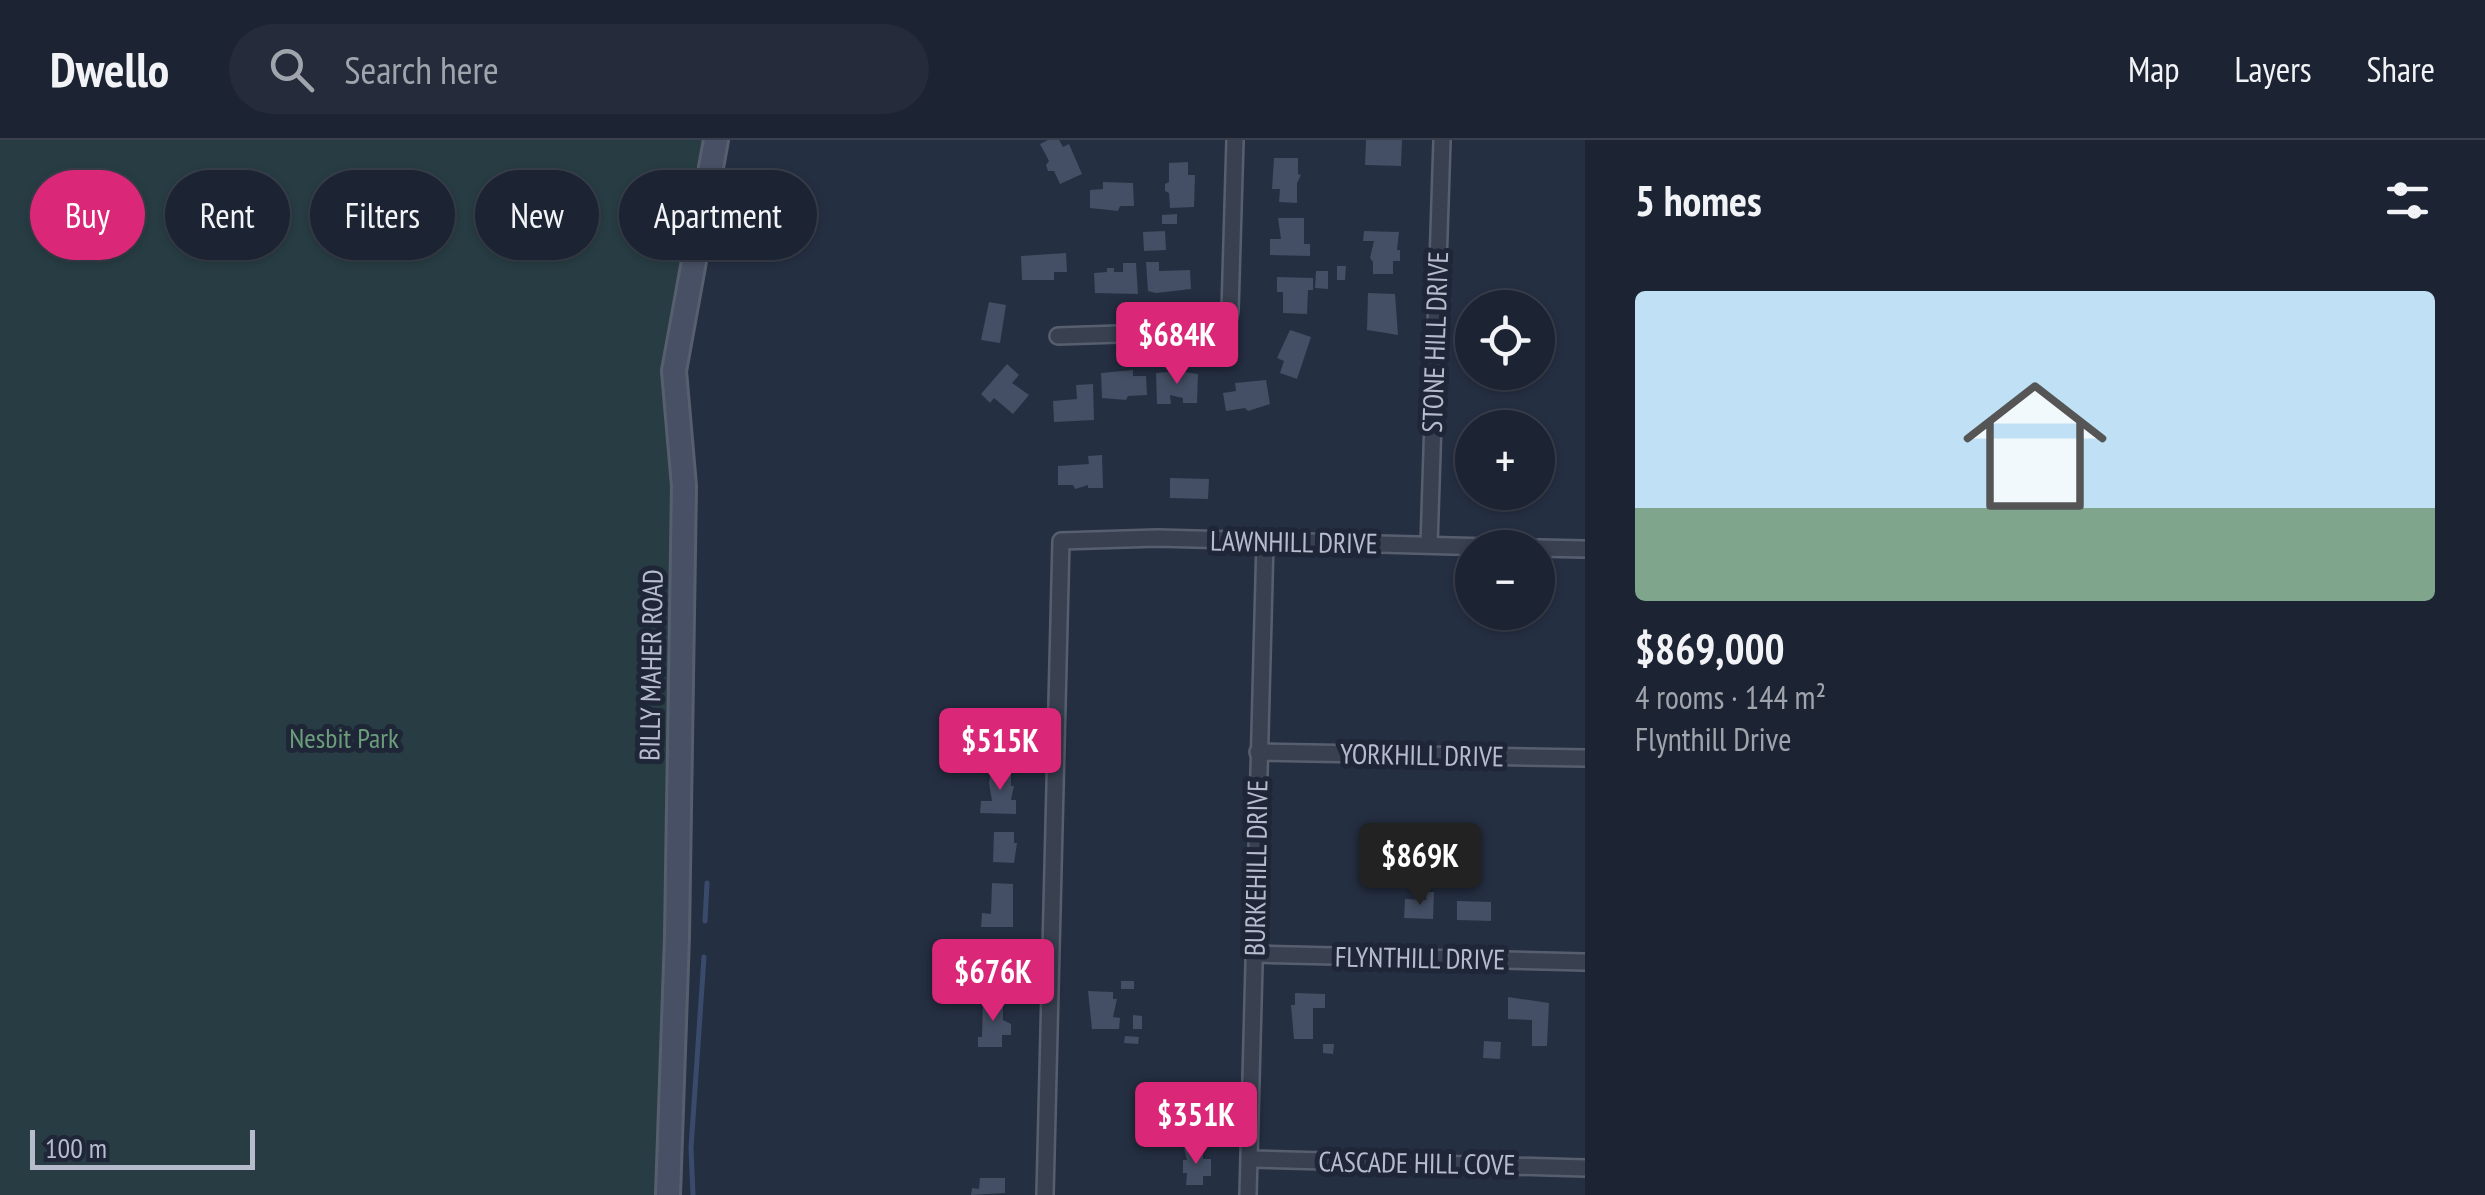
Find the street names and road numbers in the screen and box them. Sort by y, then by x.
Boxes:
street label: STONE HILL DRIVE [1413,251,1456,433]
street label: LAWNHILL DRIVE [1210,522,1378,561]
street label: BILLY MAHER ROAD [630,569,671,761]
street label: YORKHILL DRIVE [1340,735,1504,774]
street label: BURKEHILL DRIVE [1235,779,1276,957]
street label: FLYNTHILL DRIVE [1334,938,1506,977]
street label: CASCADE HILL COVE [1318,1142,1516,1183]

